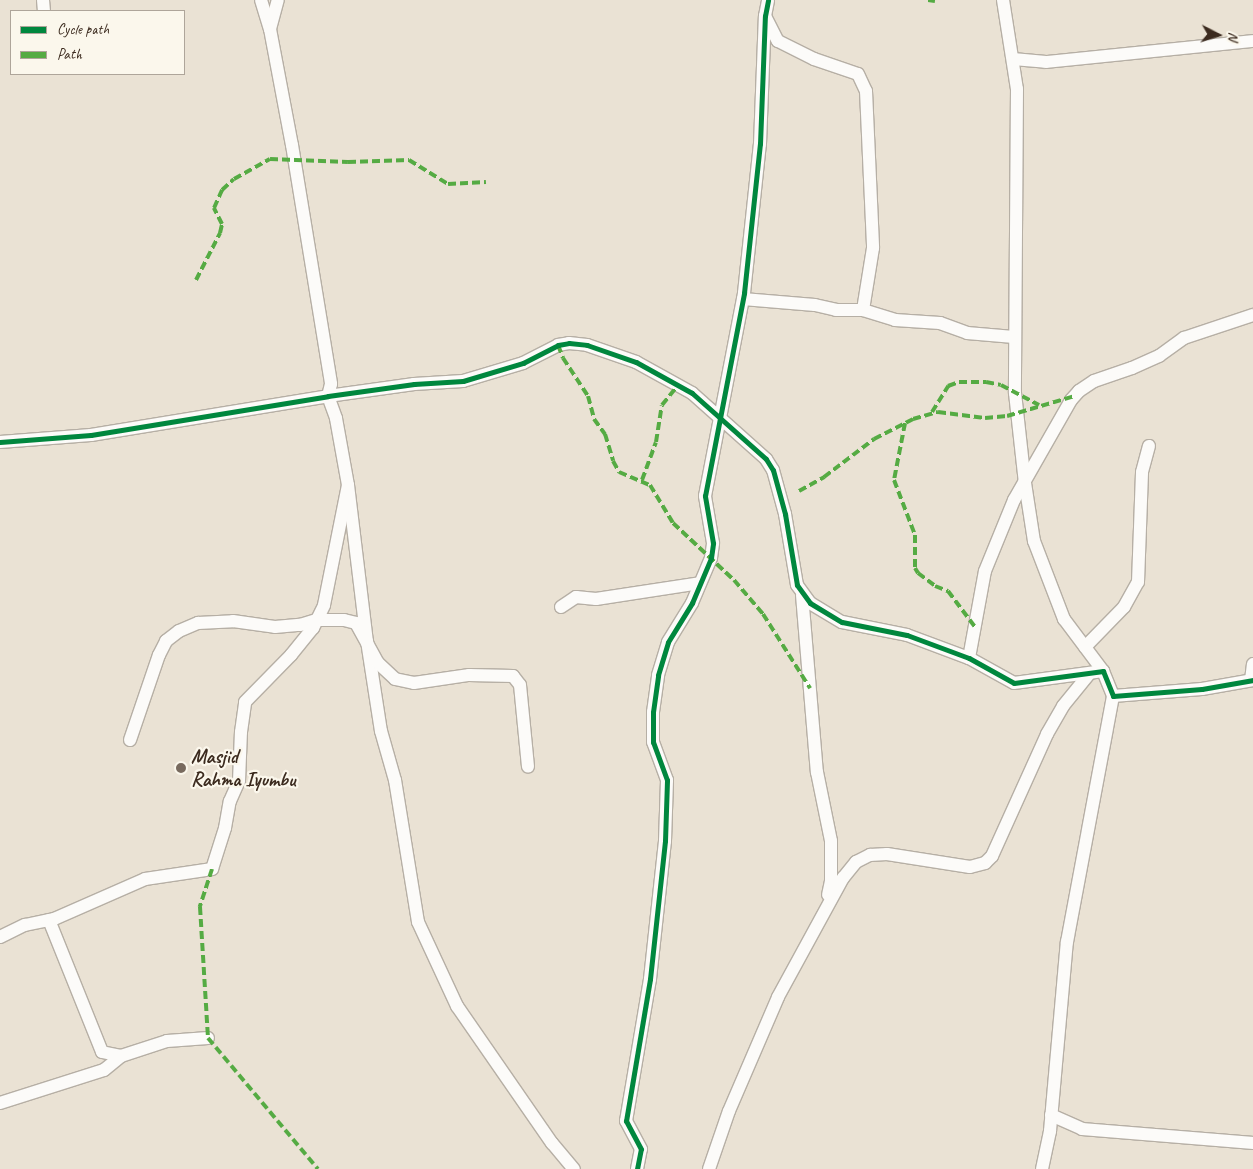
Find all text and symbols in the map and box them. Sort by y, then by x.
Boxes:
legend [10,10,185,75]
north arrow [1193,10,1243,60]
text: Cycle path [57,20,109,39]
text: N [1225,31,1242,41]
text: Path [57,45,82,64]
place label: Masjid Rahma Iyumbu [191,744,296,791]
marker: Masjid Rahma Iyumbu [175,762,187,774]

